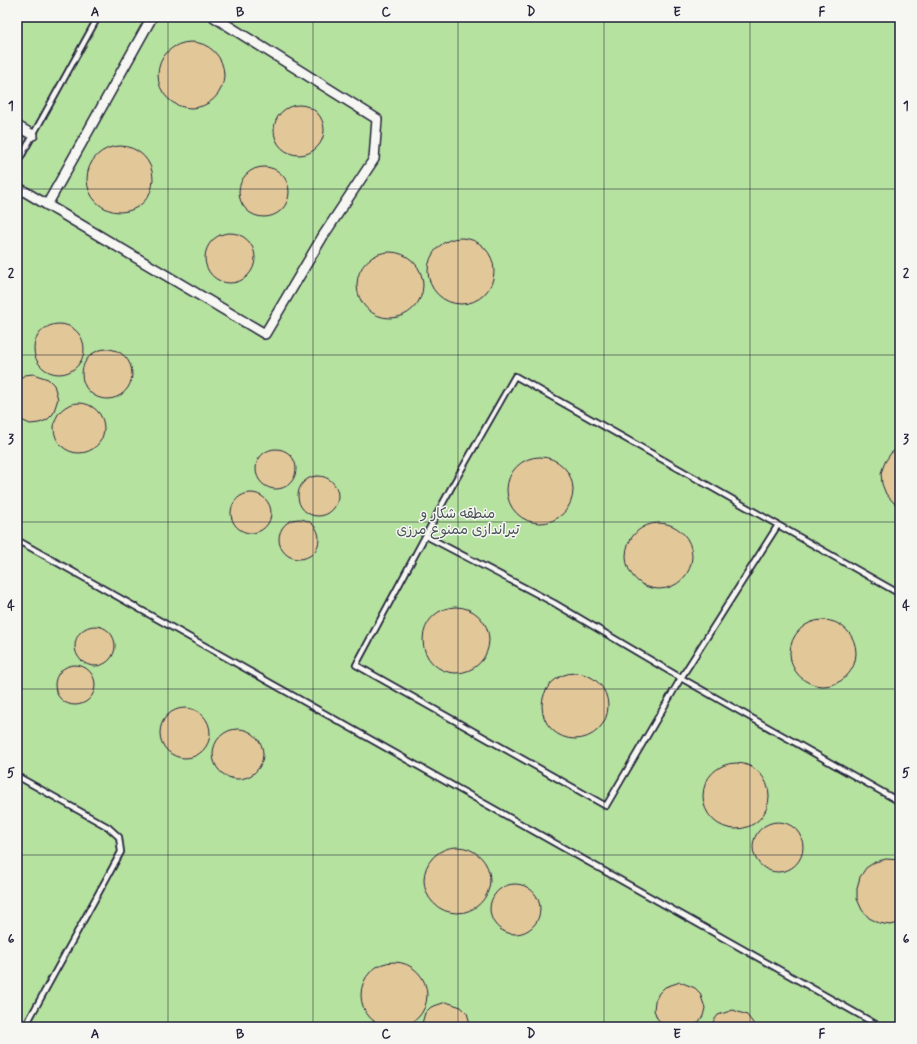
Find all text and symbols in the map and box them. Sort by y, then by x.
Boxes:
text: A [91,4,99,21]
text: B [236,4,245,21]
text: C [381,4,391,21]
text: D [527,4,536,21]
text: E [673,4,681,21]
text: F [819,4,826,21]
text: 1 [8,98,14,115]
text: 1 [903,98,909,115]
text: 2 [8,265,15,282]
text: 2 [903,265,910,282]
text: 3 [8,431,14,448]
text: 3 [903,431,909,448]
park label: منطقه شکار و تیراندازی ممنوع مرزی [396,505,520,540]
text: 4 [7,598,15,615]
text: 4 [902,598,910,615]
text: 5 [7,765,15,782]
text: 5 [902,765,910,782]
text: 6 [8,931,15,948]
text: 6 [903,931,910,948]
text: A [91,1026,99,1043]
text: B [236,1026,245,1043]
text: C [381,1026,391,1043]
text: D [527,1026,536,1043]
text: E [673,1026,681,1043]
text: F [819,1026,826,1043]

